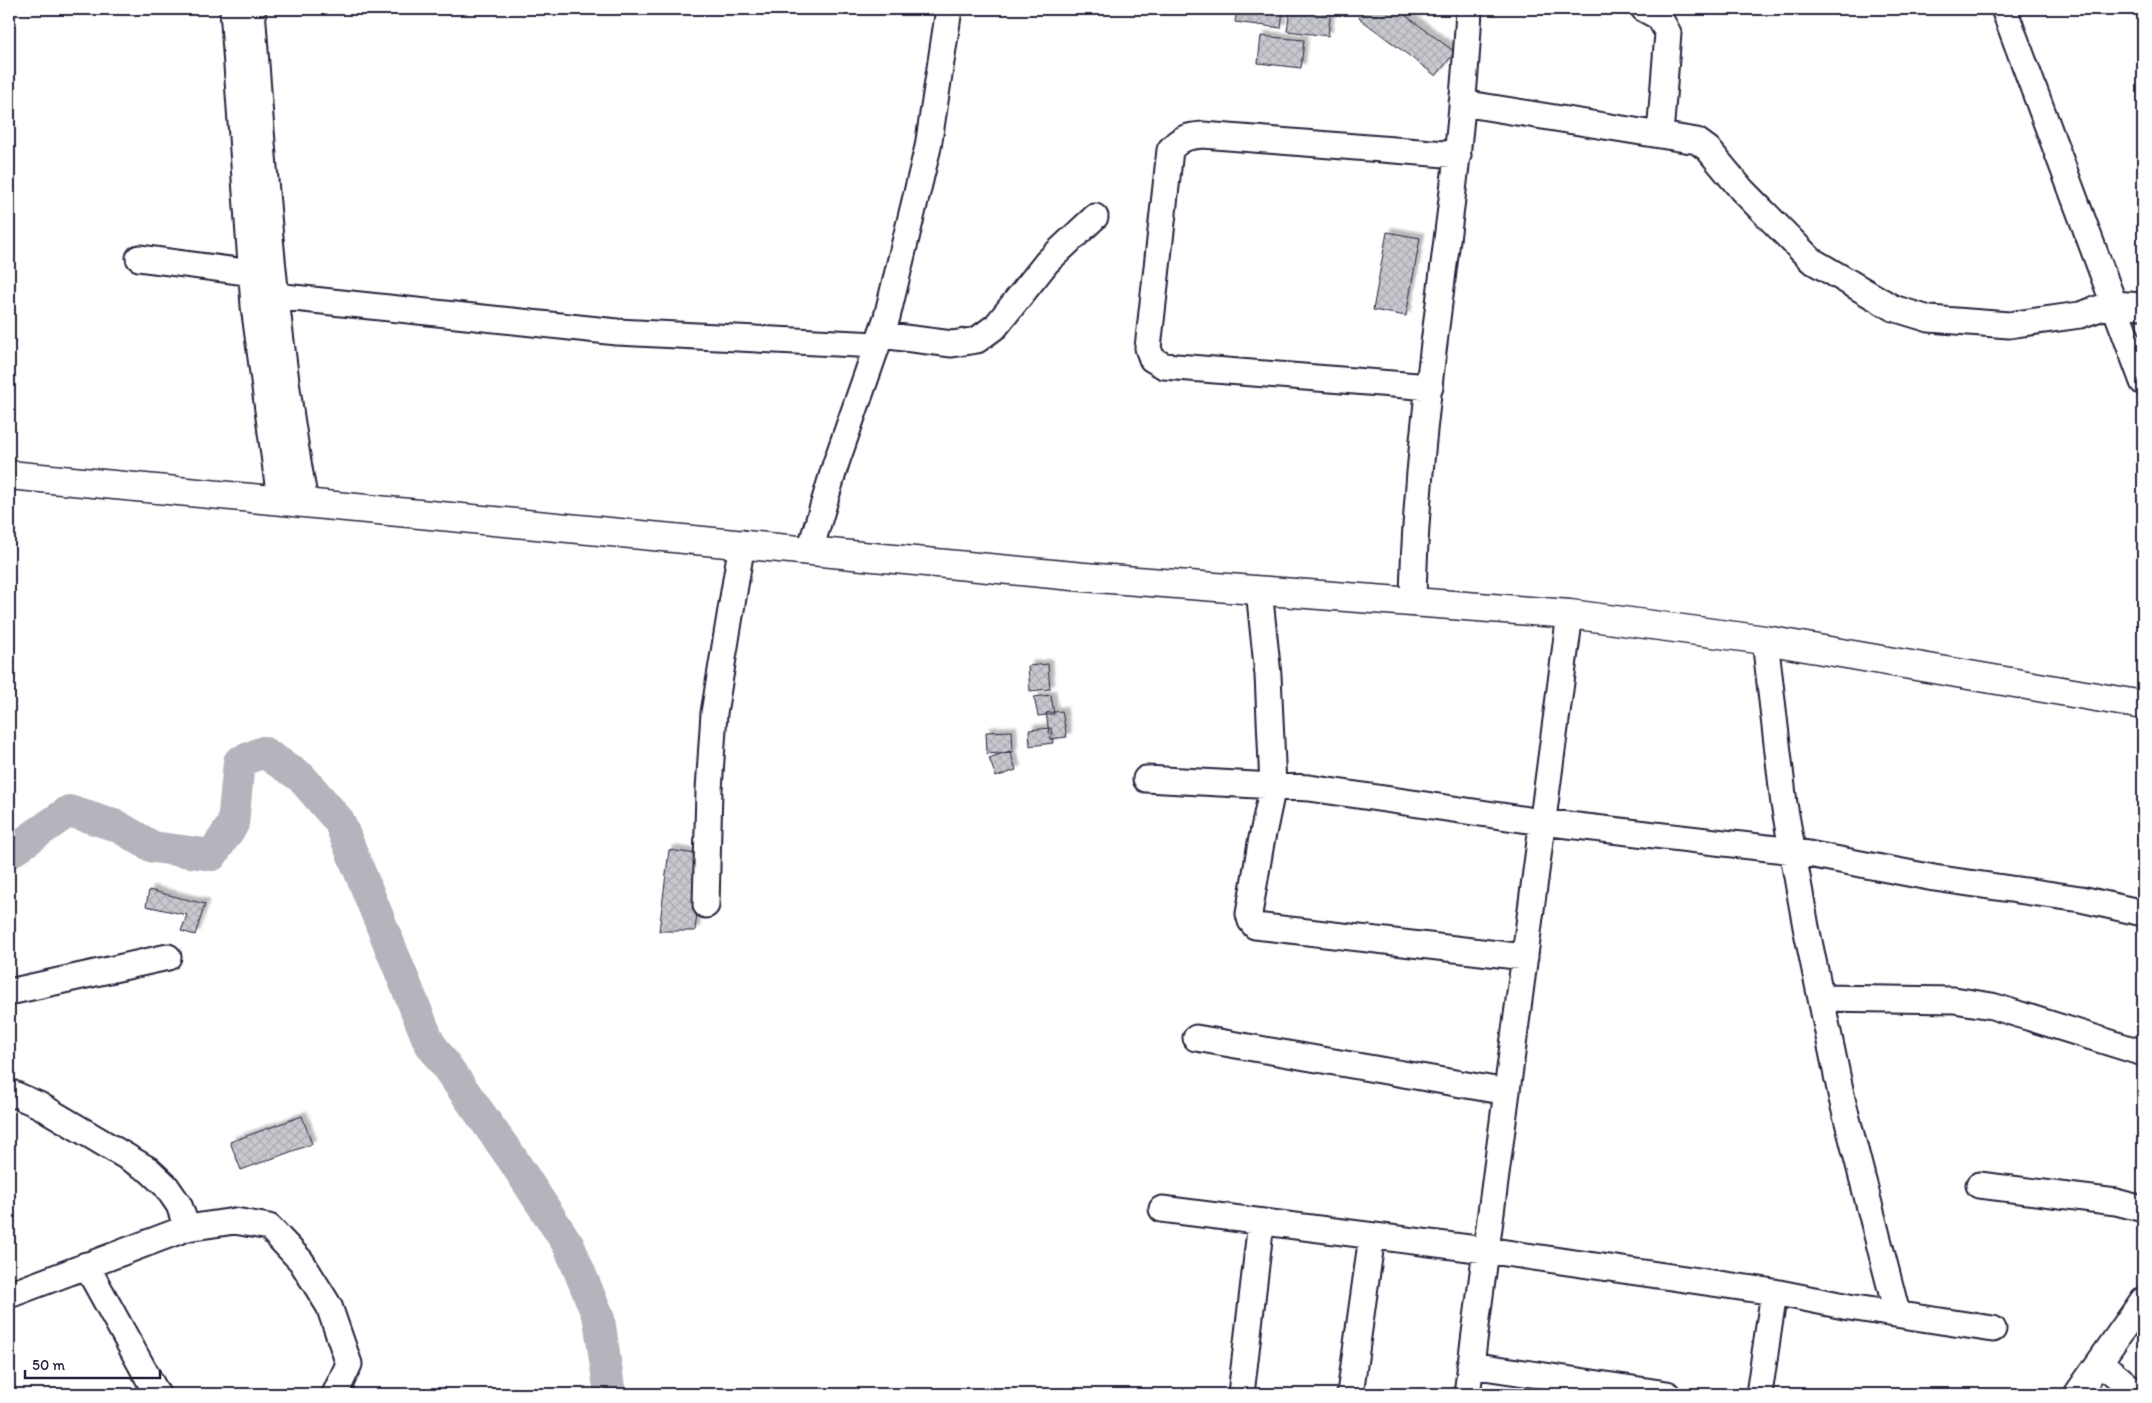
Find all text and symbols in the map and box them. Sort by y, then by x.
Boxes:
scale bar [25,1348,160,1380]
text: 50 m [32,1356,65,1374]

